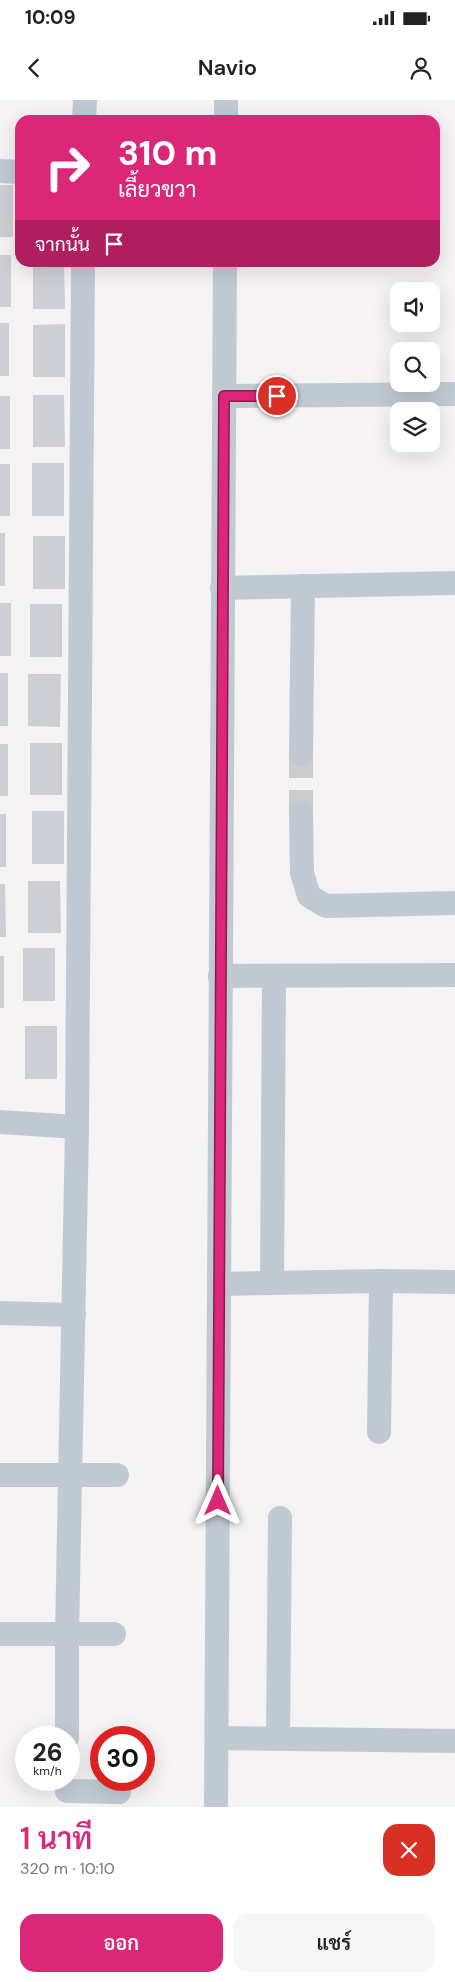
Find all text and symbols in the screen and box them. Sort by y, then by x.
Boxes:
text: 10:09 [25,5,76,30]
text: Navio [198,53,257,82]
icon: back [20,54,48,82]
icon: person [407,54,435,82]
text: 310 m [118,130,217,176]
icon: right [35,135,100,200]
text: เลี้ยวขวา [118,175,196,204]
icon: arrive [100,230,128,258]
text: จากนั้น [35,232,90,257]
map controls [390,282,440,452]
button: sound [390,282,440,332]
button: search [390,342,440,392]
pin [256,375,298,417]
icon: arrive [263,382,291,410]
button: layers [390,402,440,452]
position arrow [191,1474,243,1526]
speed limit sign: 30 [90,1726,155,1791]
text: 26 [32,1736,63,1769]
text: km/h [33,1763,62,1779]
text: 1 นาที [20,1819,92,1858]
button: close [383,1824,435,1876]
text: 320 m · 10:10 [20,1858,115,1879]
button: ออก [20,1914,223,1972]
button: แชร์ [233,1914,435,1972]

